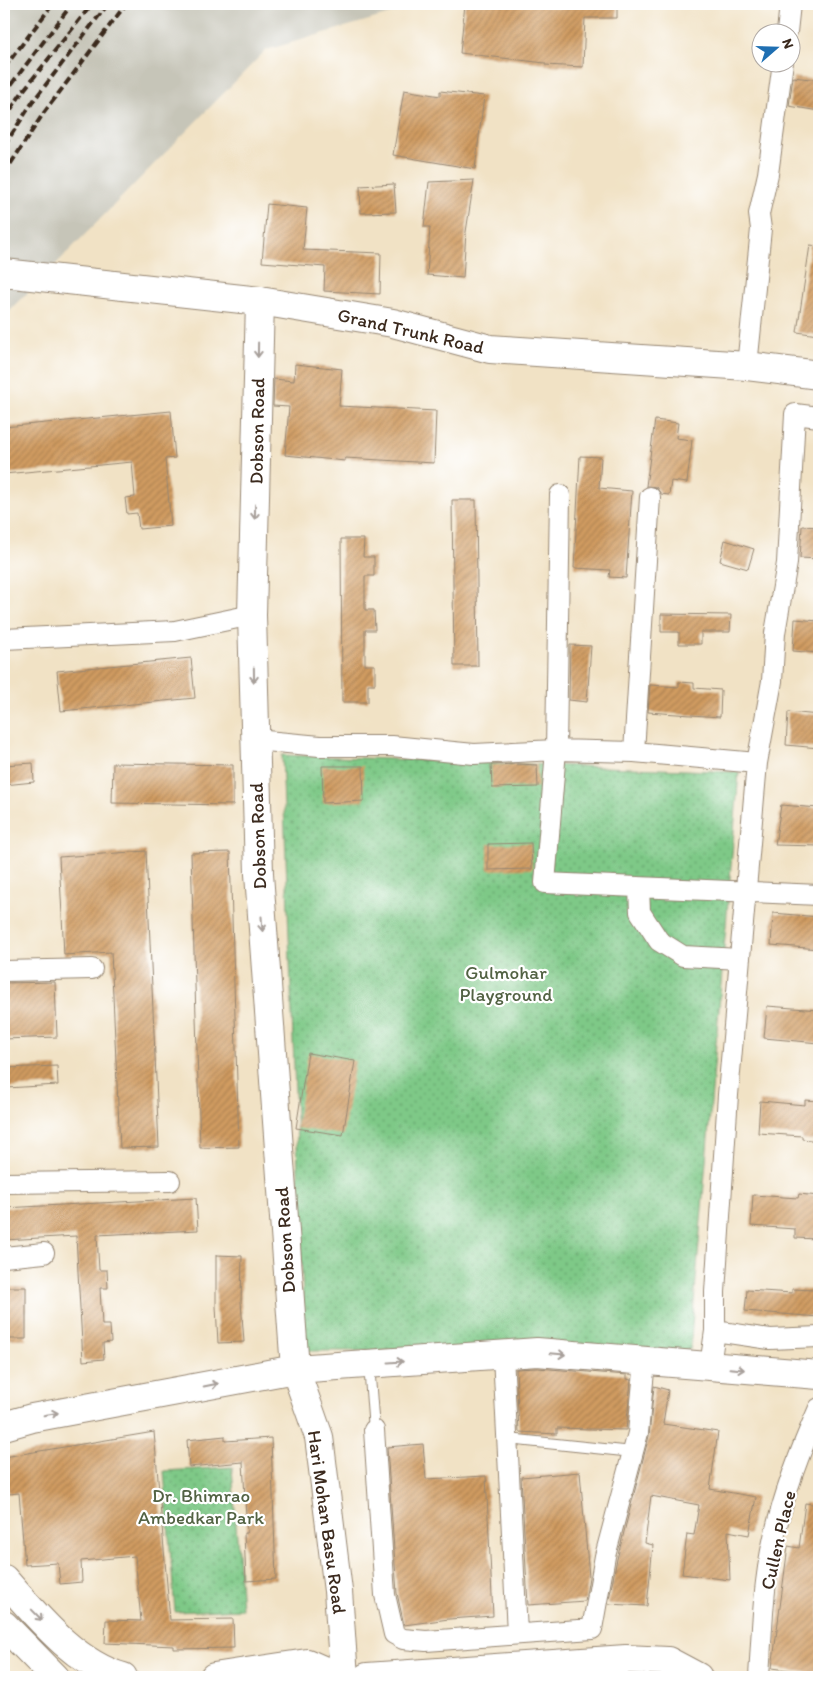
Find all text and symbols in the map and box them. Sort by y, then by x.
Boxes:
north arrow [750,22,800,72]
text: N [778,36,797,51]
street label: Grand Trunk Road [335,303,487,359]
one-way arrow [254,341,263,357]
street label: Dobson Road [245,377,269,485]
one-way arrow [250,504,260,520]
one-way arrow [249,666,258,682]
street label: Dobson Road [245,782,271,890]
one-way arrow [258,916,267,932]
park label: Gulmohar Playground [459,961,553,1006]
street label: Dobson Road [270,1185,300,1294]
one-way arrow [550,1349,566,1359]
one-way arrow [388,1357,404,1367]
one-way arrow [729,1364,745,1373]
one-way arrow [202,1380,218,1390]
one-way arrow [43,1409,59,1419]
street label: Hari Mohan Basu Road [303,1429,351,1615]
park label: Dr. Bhimrao Ambedkar Park [138,1484,264,1529]
street label: Cullen Place [755,1488,801,1592]
one-way arrow [31,1608,43,1621]

